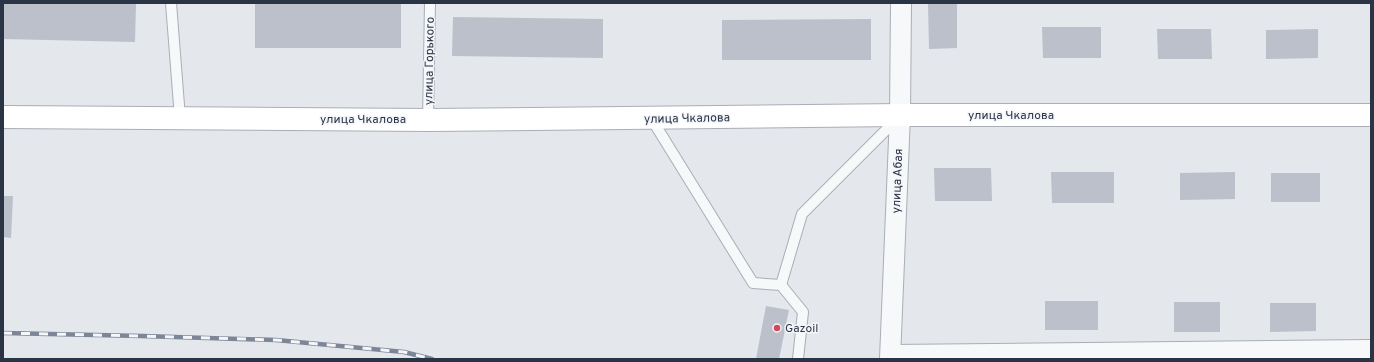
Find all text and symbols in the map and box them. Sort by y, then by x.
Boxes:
street label: улица Горького [421,16,439,105]
street label: улица Чкалова [968,108,1054,124]
street label: улица Чкалова [644,110,730,128]
street label: улица Чкалова [320,112,406,128]
street label: улица Абая [889,148,907,214]
place label: Gazoil [785,321,818,337]
marker: Gazoil [772,323,782,333]

